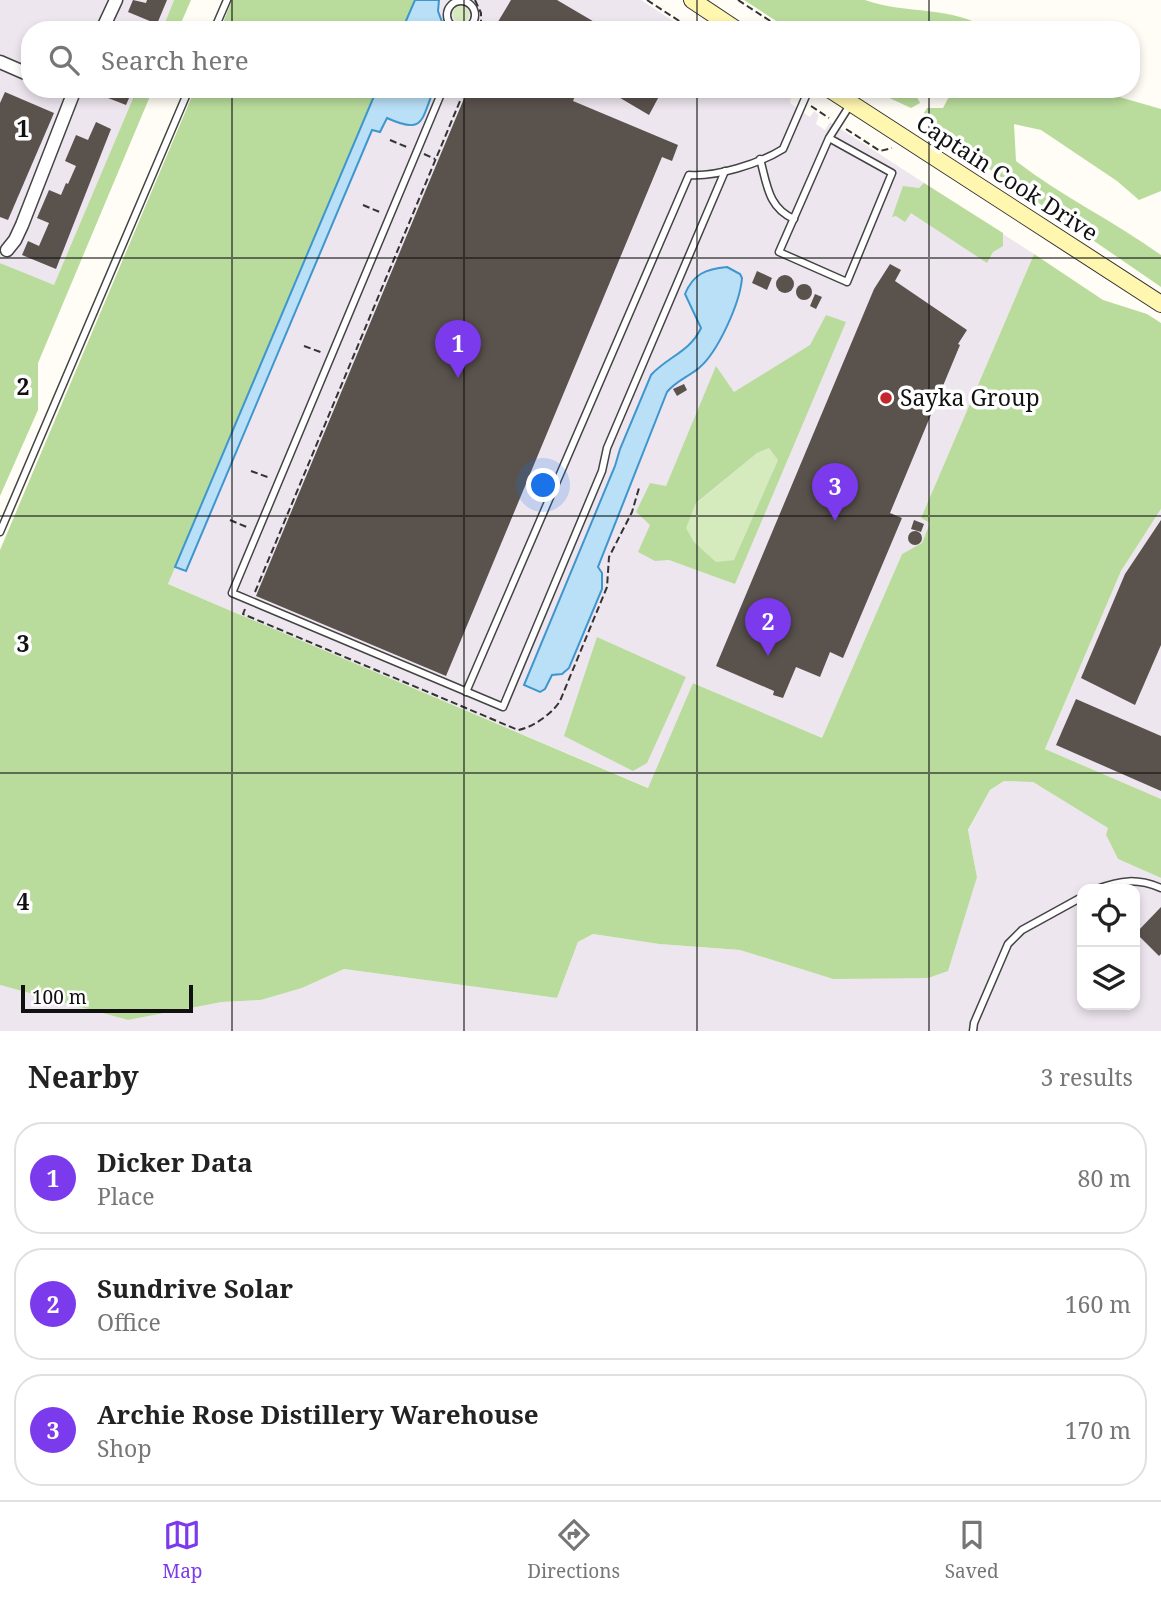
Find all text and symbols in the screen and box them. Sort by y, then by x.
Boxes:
search box [21,21,1140,98]
icon: search [45,41,83,79]
text: Search here [101,42,249,78]
street label: Captain Cook Drive [910,106,1105,248]
text: 1 [17,112,30,144]
pin: 1 [435,320,481,378]
text: 2 [17,370,30,402]
place label: Sayka Group [900,381,1040,413]
marker: Sayka Group [878,390,894,406]
pin: 3 [812,463,858,521]
your location [526,468,560,502]
pin: 2 [745,598,791,656]
text: 3 [17,627,30,659]
map controls [1077,884,1140,1010]
button: locate [1077,884,1140,947]
text: 4 [17,885,30,917]
button: layers [1077,947,1140,1010]
scale bar [21,982,192,1014]
text: 100 m [32,984,87,1010]
text: Nearby [28,1056,139,1097]
text: 3 results [1040,1061,1133,1093]
text: Dicker Data [97,1144,253,1180]
text: 1 [47,1162,60,1194]
text: 80 m [1078,1162,1131,1194]
text: Place [97,1180,155,1212]
text: Sundrive Solar [97,1270,293,1306]
text: 2 [47,1288,60,1320]
text: 160 m [1065,1288,1131,1320]
text: Office [97,1306,161,1338]
text: Archie Rose Distillery Warehouse [97,1396,539,1432]
text: 3 [47,1414,60,1446]
text: 170 m [1065,1414,1131,1446]
text: Shop [97,1432,152,1464]
tab: Map [162,1516,203,1584]
tab: Directions [527,1516,620,1584]
tab: Saved [945,1516,999,1584]

